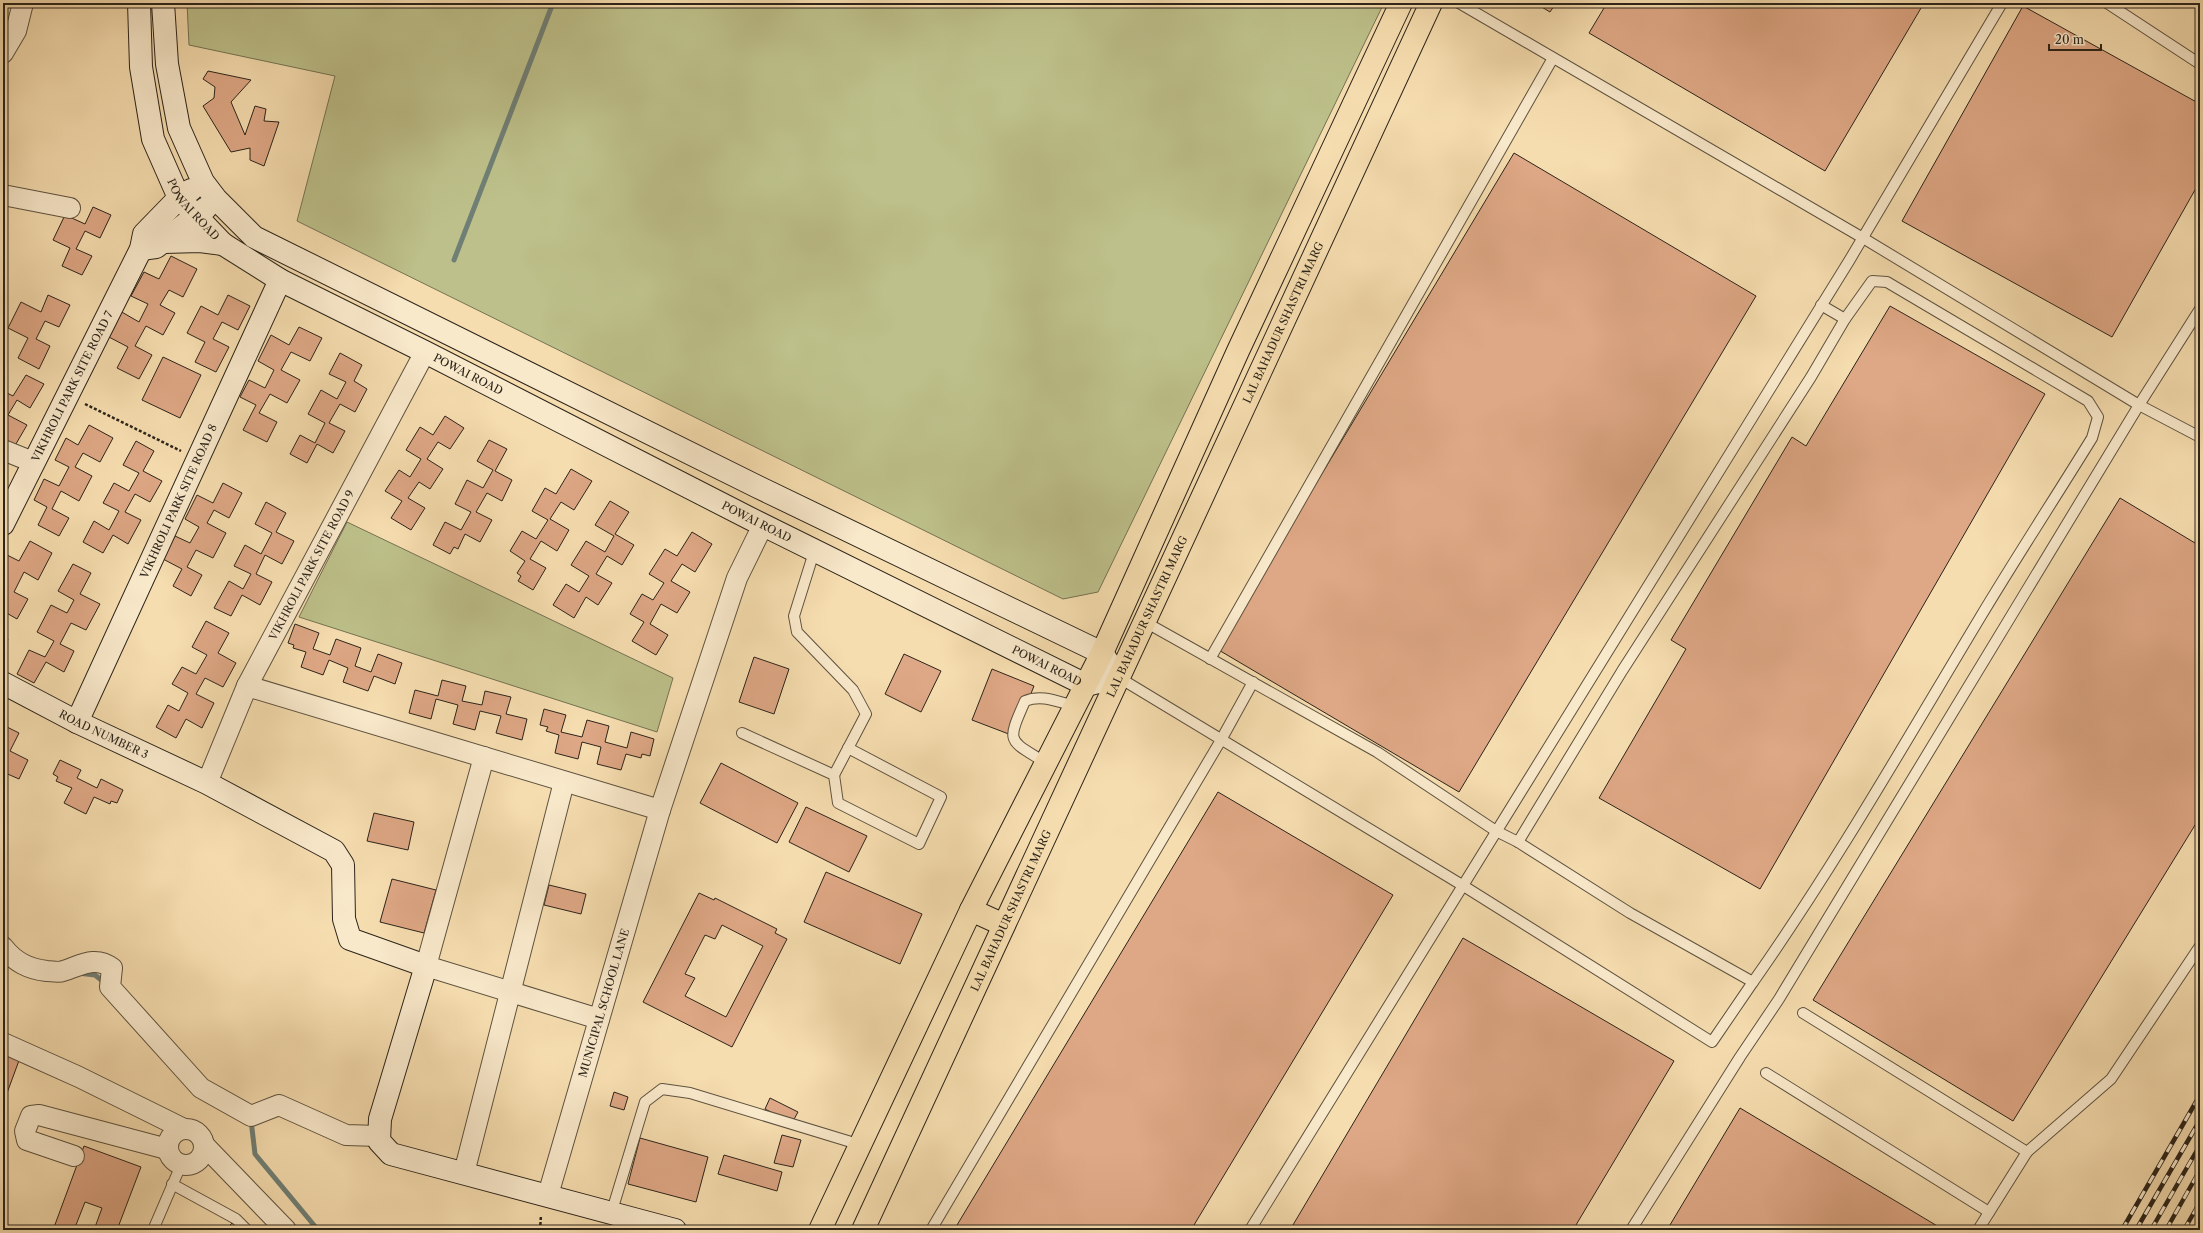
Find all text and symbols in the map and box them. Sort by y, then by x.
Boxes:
scale bar [2049,26,2101,52]
text: 20 m [2055,32,2084,47]
street label: POWAI ROAD [164,176,223,243]
street label: LAL BAHADUR SHASTRI MARG [1240,239,1327,406]
street label: VIKHROLI PARK SITE ROAD 7 [28,308,116,465]
street label: POWAI ROAD [431,350,505,398]
street label: VIKHROLI PARK SITE ROAD 8 [137,422,220,581]
street label: VIKHROLI PARK SITE ROAD 9 [265,488,357,643]
street label: POWAI ROAD [719,498,794,545]
street label: LAL BAHADUR SHASTRI MARG [1104,533,1190,700]
street label: POWAI ROAD [1010,642,1084,689]
street label: ROAD NUMBER 3 [57,707,151,761]
street label: LAL BAHADUR SHASTRI MARG [967,827,1054,994]
street label: MUNICIPAL SCHOOL LANE [576,926,632,1079]

